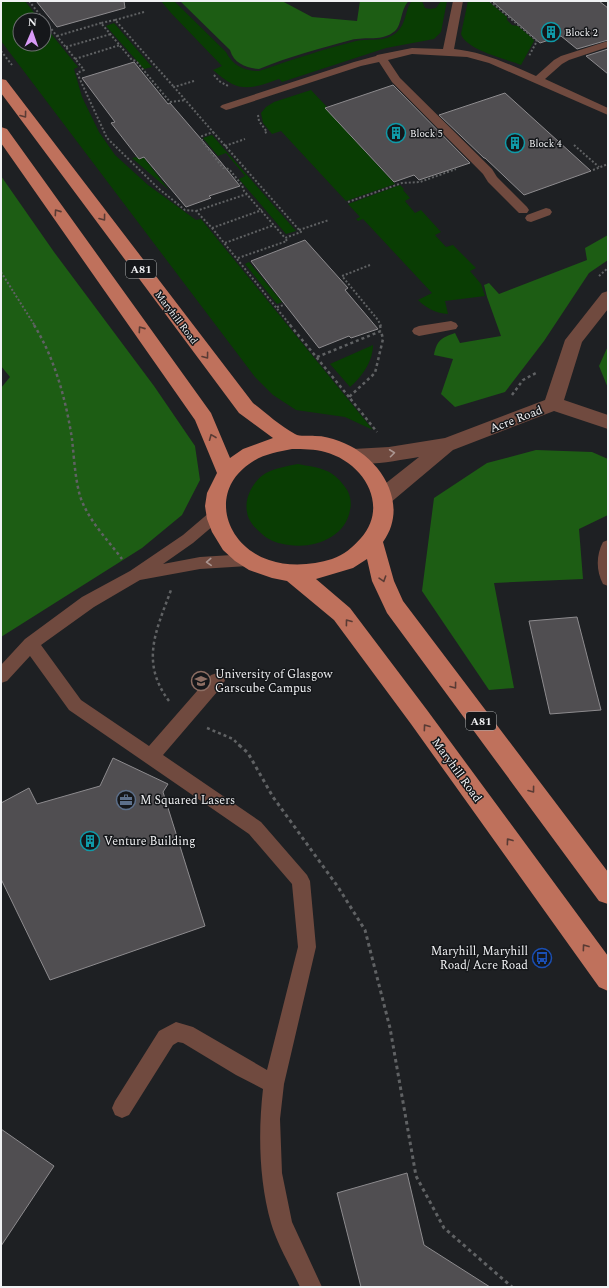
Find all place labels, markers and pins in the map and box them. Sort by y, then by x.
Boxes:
building icon: Block 2 [540,21,562,43]
place label: Block 2 [565,25,598,41]
building icon: Block 5 [385,122,407,144]
place label: Block 5 [410,126,443,142]
building icon: Block 4 [504,132,526,154]
place label: Block 4 [529,136,562,152]
place label: University of Glasgow Garscube Campus [215,665,334,698]
school or university icon: University of Glasgow Garscube Campus [190,670,212,692]
office icon: M Squared Lasers [115,789,137,811]
place label: M Squared Lasers [140,791,235,810]
building icon: Venture Building [79,830,101,852]
place label: Venture Building [104,832,195,851]
place label: Maryhill, Maryhill Road/ Acre Road [431,942,528,975]
bus stop icon: Maryhill, Maryhill Road/ Acre Road [531,947,553,969]

